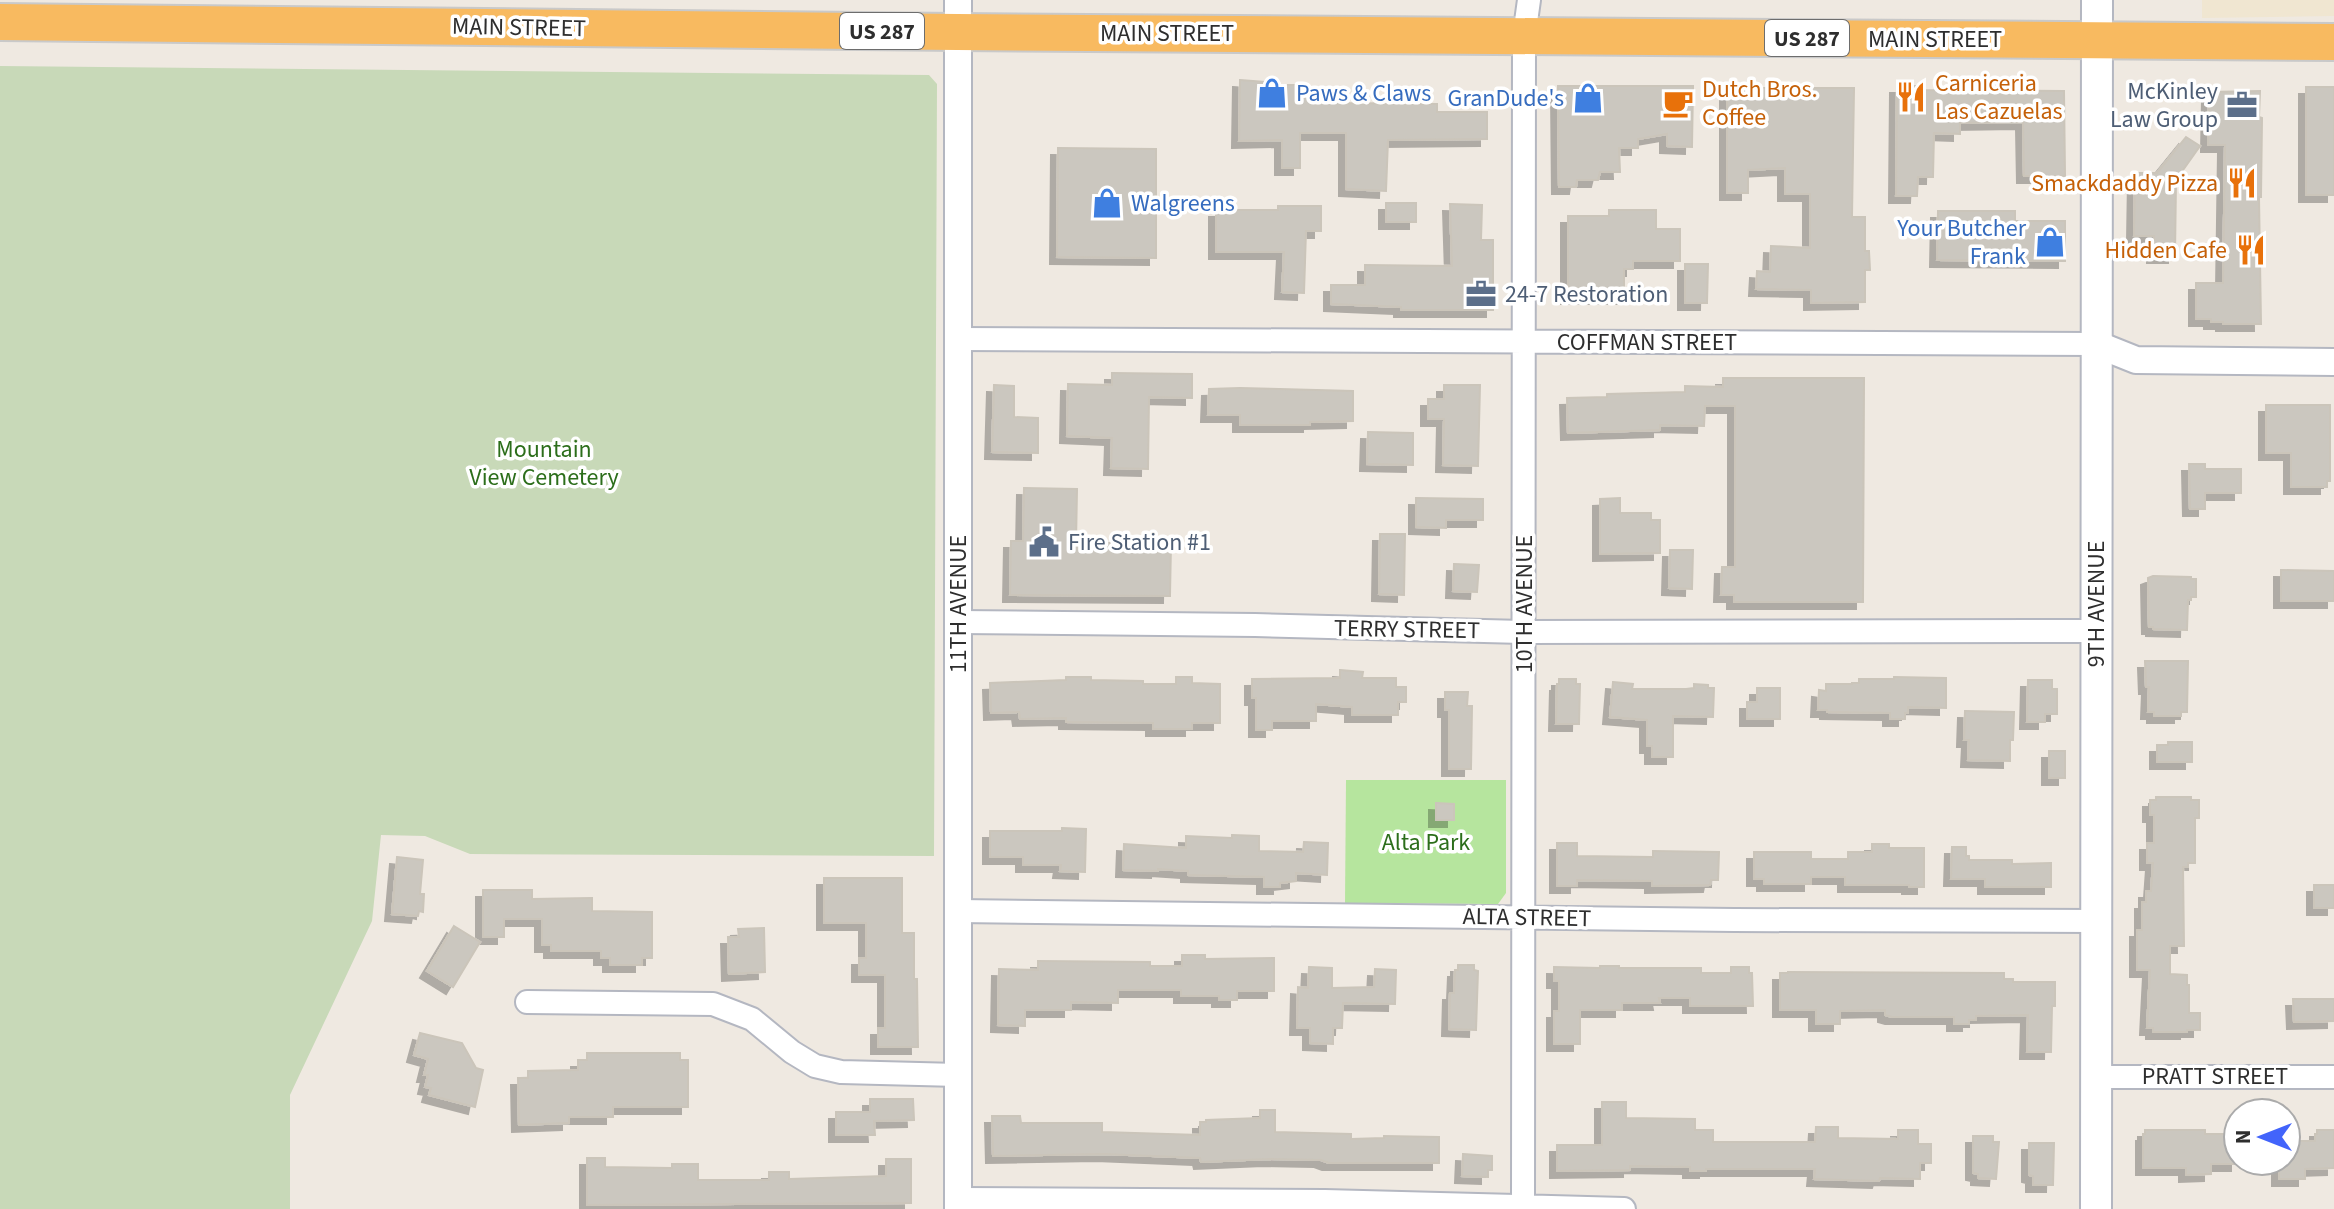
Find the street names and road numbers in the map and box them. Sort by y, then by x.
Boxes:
street label: MAIN STREET [452,9,586,46]
road number: US 287 [840,13,924,49]
street label: MAIN STREET [1100,16,1234,51]
road number: US 287 [1765,20,1849,56]
street label: MAIN STREET [1868,22,2002,57]
street label: COFFMAN STREET [1557,325,1737,360]
street label: 11TH AVENUE [941,535,976,673]
street label: 10TH AVENUE [1507,535,1542,673]
street label: 9TH AVENUE [2079,541,2114,667]
street label: TERRY STREET [1334,611,1480,648]
street label: ALTA STREET [1462,899,1592,936]
street label: PRATT STREET [2142,1059,2288,1094]

